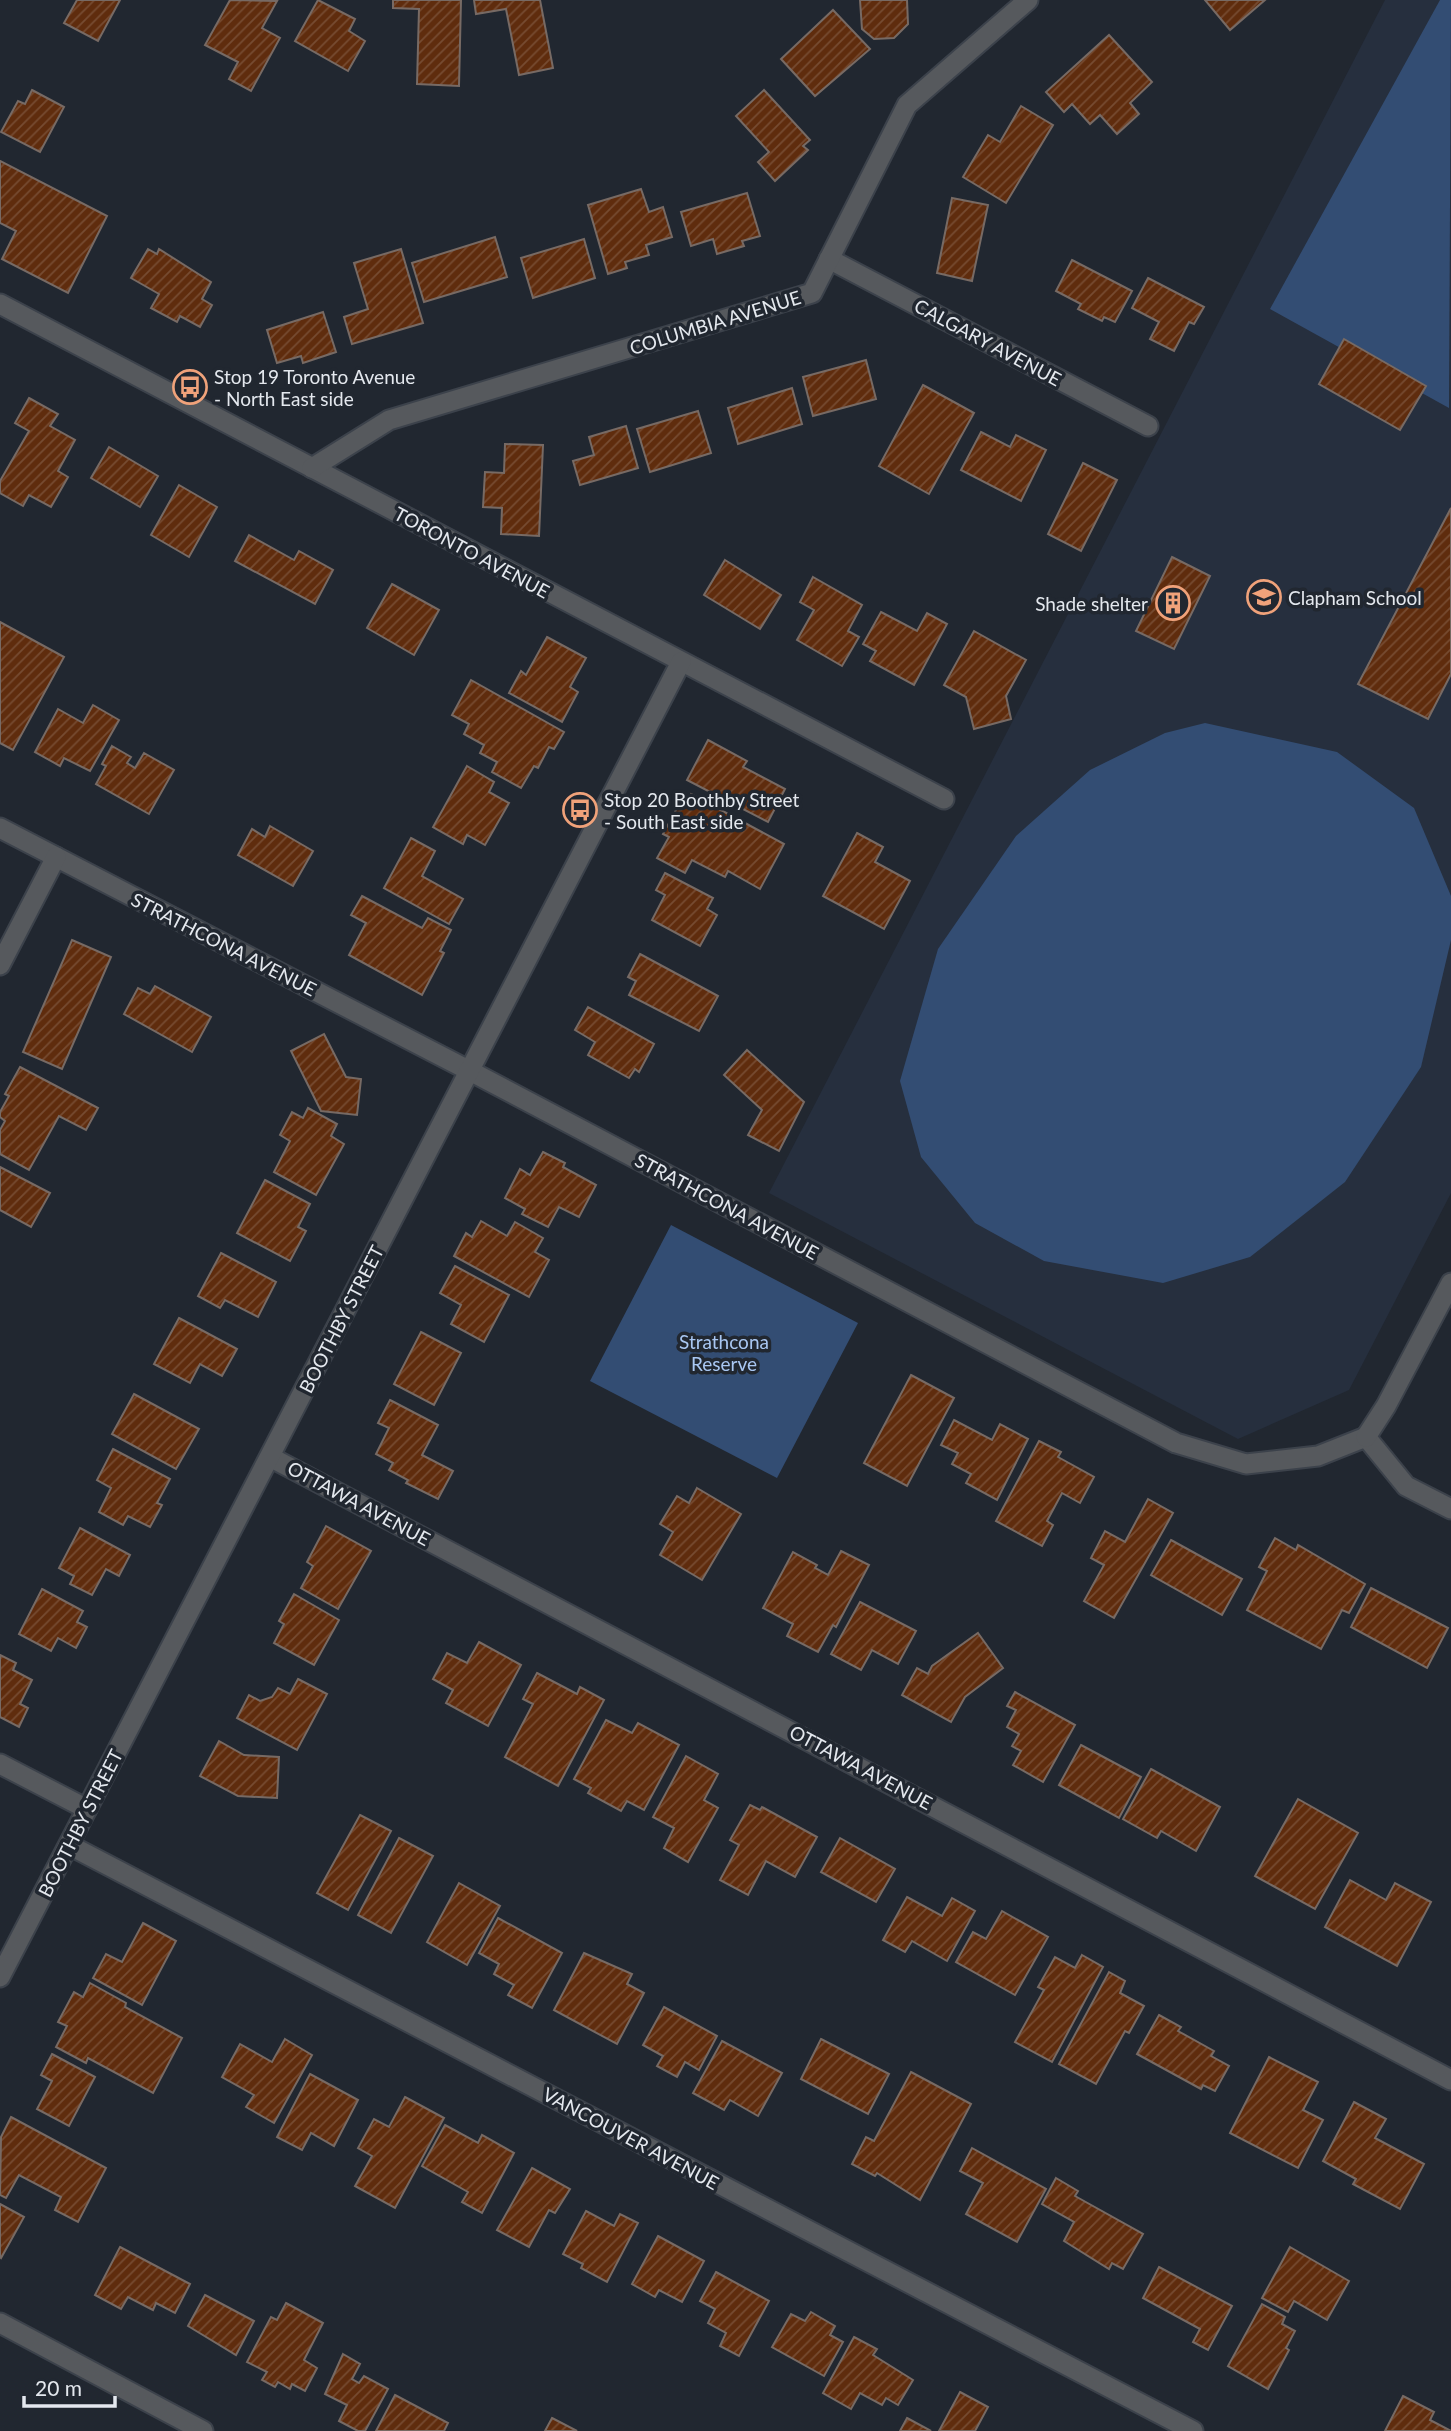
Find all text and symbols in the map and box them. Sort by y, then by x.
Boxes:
street label: COLUMBIA AVENUE [627,285,803,359]
street label: CALGARY AVENUE [911,294,1065,390]
place label: Stop 19 Toronto Avenue - North East side [214,365,415,410]
bus stop icon: Stop 19 Toronto Avenue - North East side [171,368,209,406]
street label: TORONTO AVENUE [390,501,554,603]
school or university icon: Clapham School [1245,578,1283,616]
building icon: Shade shelter [1154,584,1192,622]
place label: Clapham School [1288,586,1422,609]
place label: Shade shelter [1035,592,1148,615]
place label: Stop 20 Boothby Street - South East side [604,788,800,833]
bus stop icon: Stop 20 Boothby Street - South East side [561,791,599,829]
street label: STRATHCONA AVENUE [128,887,320,1001]
street label: STRATHCONA AVENUE [631,1148,823,1264]
street label: BOOTHBY STREET [294,1242,388,1396]
park label: Strathcona Reserve [679,1330,769,1375]
street label: OTTAWA AVENUE [284,1456,434,1550]
street label: OTTAWA AVENUE [786,1720,936,1814]
street label: BOOTHBY STREET [33,1746,127,1900]
street label: VANCOUVER AVENUE [539,2082,723,2194]
scale bar [24,2364,116,2408]
text: 20 m [35,2375,82,2400]

